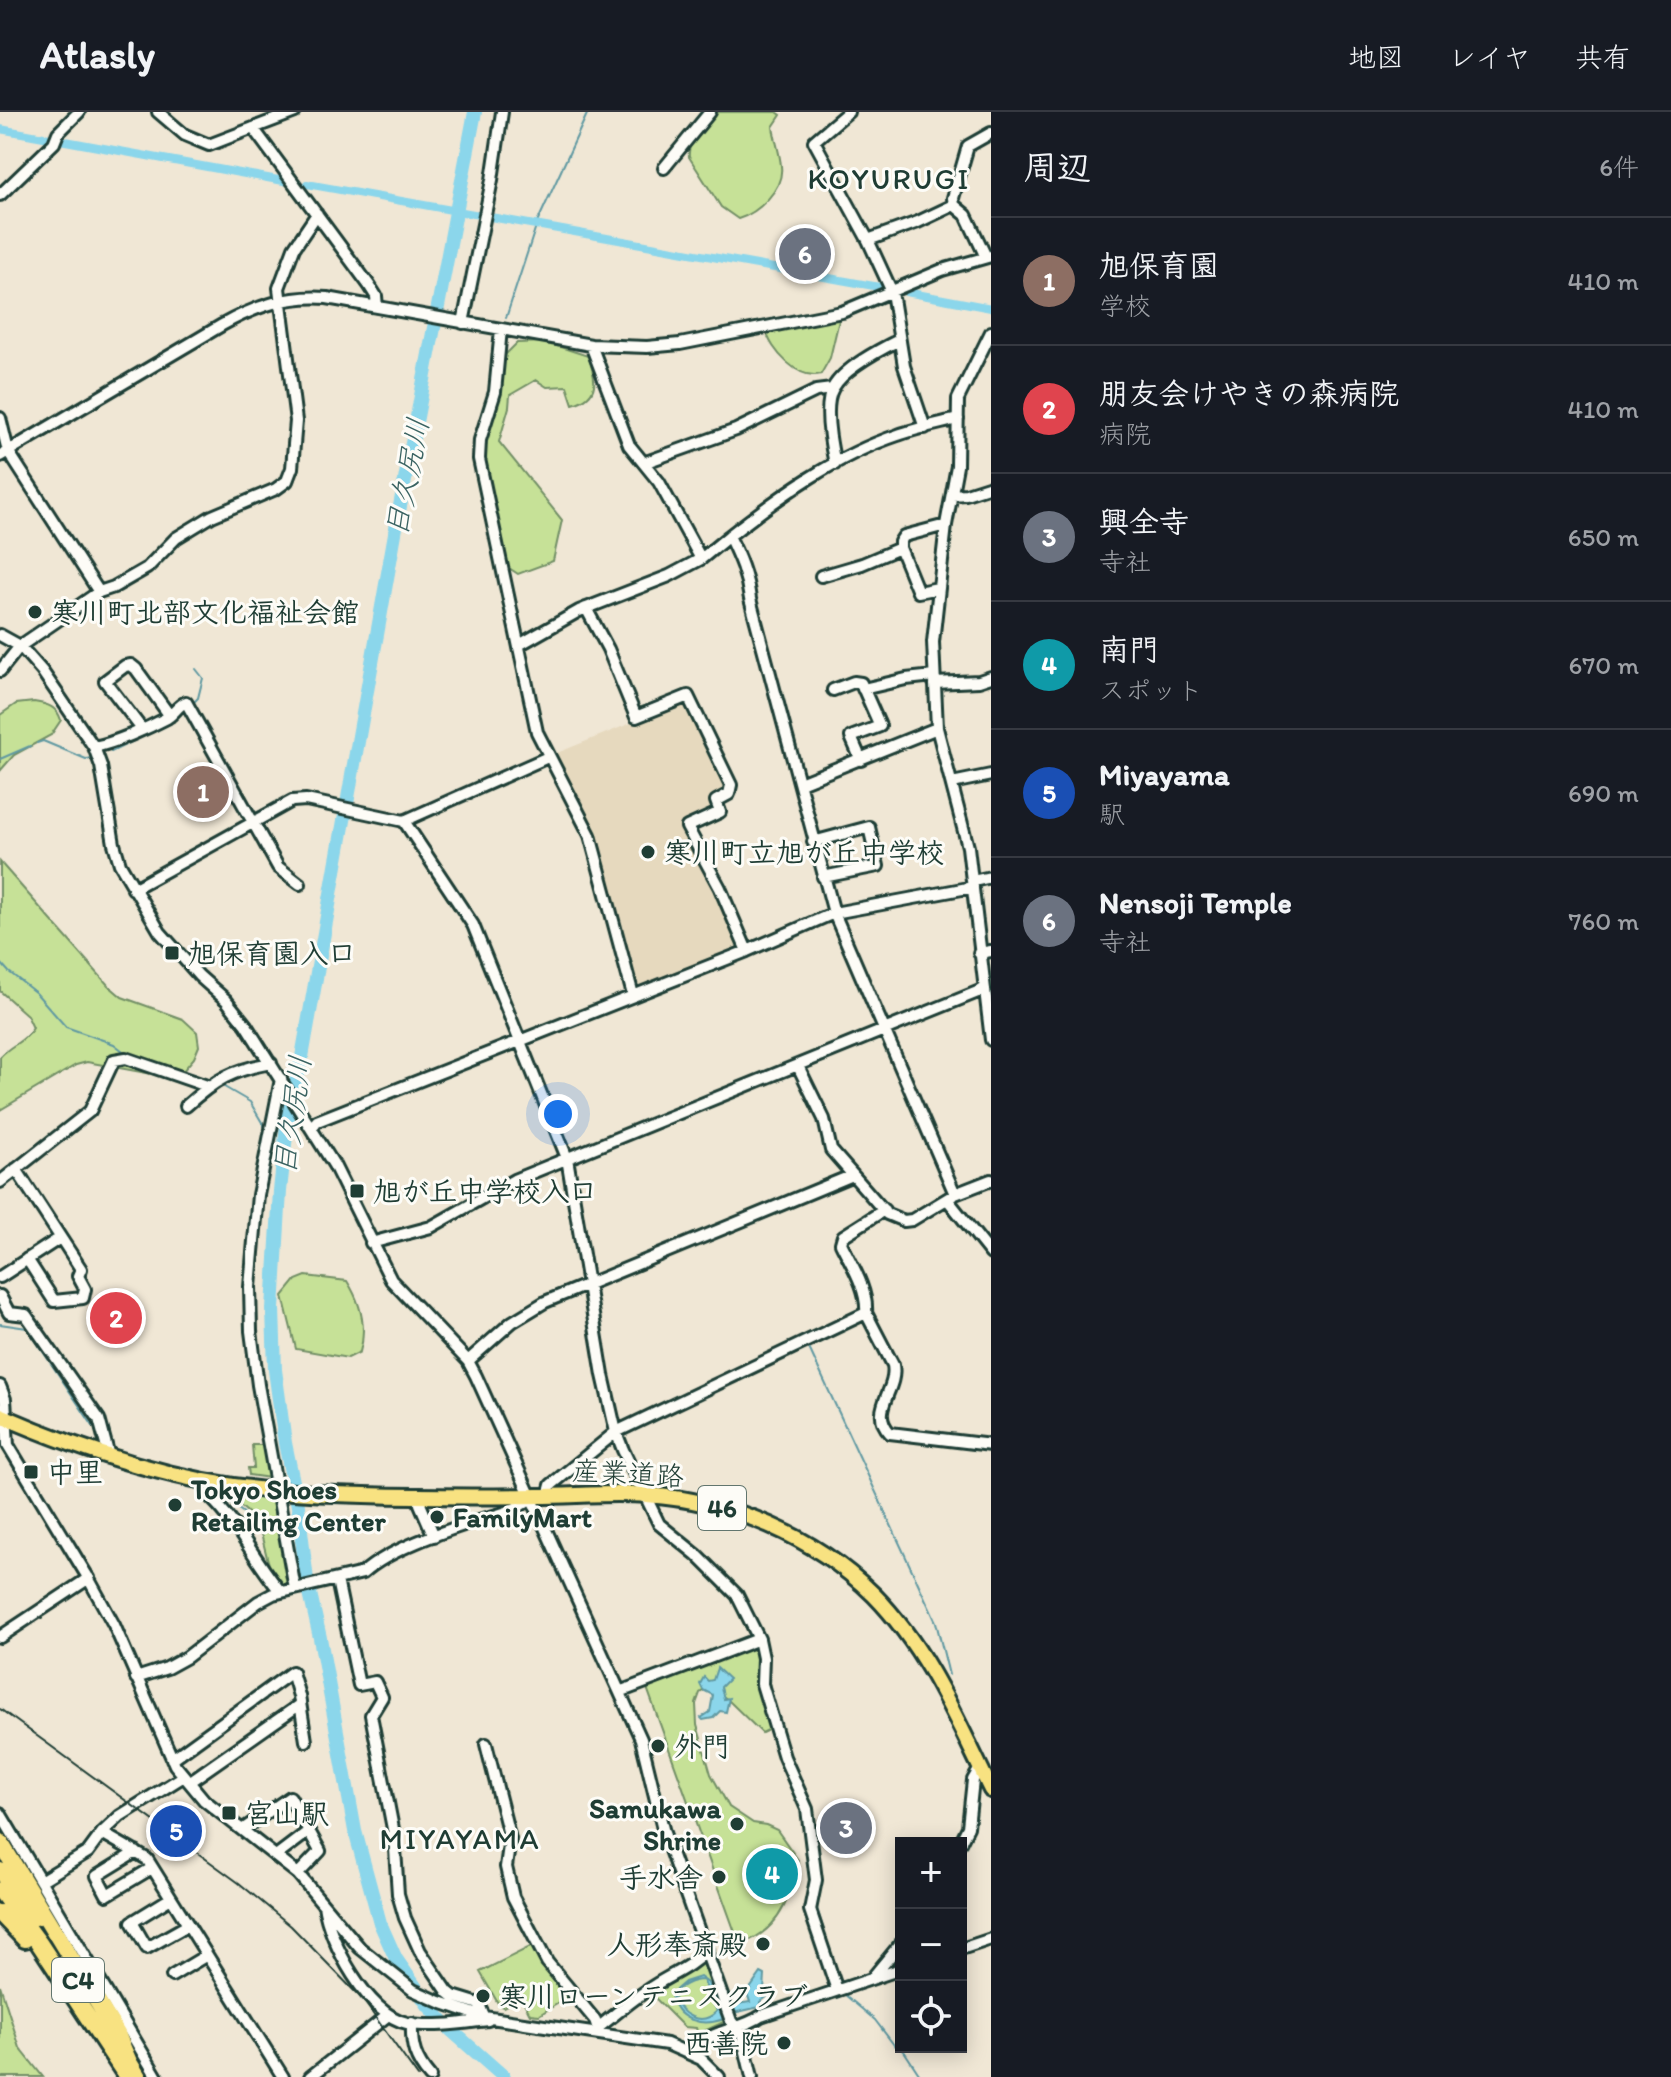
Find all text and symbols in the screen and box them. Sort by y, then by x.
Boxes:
text: Atlasly [40,32,155,78]
text: 地図 [1348,40,1404,74]
text: レイヤ [1448,40,1531,74]
text: 共有 [1575,40,1631,74]
text: 周辺 [1023,147,1091,188]
text: 6件 [1599,151,1639,183]
district label: KOYURUGI [808,160,970,197]
pin: 6 [779,224,831,284]
text: 旭保育園 [1099,247,1219,284]
text: 1 [1043,265,1055,297]
text: 410 m [1568,265,1639,297]
text: 学校 [1099,290,1151,322]
text: 朋友会けやきの森病院 [1099,375,1399,412]
text: 2 [1042,393,1056,425]
text: 410 m [1568,393,1639,425]
water label: 目久尻川 [377,415,437,539]
text: 病院 [1099,418,1151,450]
text: 興全寺 [1099,503,1189,540]
text: 3 [1042,521,1056,553]
text: 650 m [1568,521,1639,553]
text: 寺社 [1099,546,1151,578]
place label: 寒川町北部文化福祉会館 [51,595,359,629]
marker: 寒川町北部文化福祉会館 [26,603,44,621]
text: 南門 [1099,631,1159,668]
text: 4 [1041,649,1057,681]
text: 670 m [1569,649,1639,681]
text: スポット [1099,674,1203,706]
text: Miyayama [1099,756,1230,793]
pin: 1 [177,762,229,822]
text: 5 [1042,777,1056,809]
text: 690 m [1568,777,1639,809]
text: 駅 [1099,798,1125,830]
place label: 寒川町立旭が丘中学校 [664,835,944,869]
marker: 寒川町立旭が丘中学校 [639,843,657,861]
text: Nensoji Temple [1099,884,1292,921]
text: 6 [1042,905,1056,937]
text: 760 m [1569,905,1639,937]
text: 寺社 [1099,926,1151,958]
place label: 旭保育園入口 [188,936,356,970]
marker: 旭保育園入口 [163,944,181,962]
water label: 目久尻川 [265,1053,319,1177]
your location [538,1094,578,1134]
place label: 旭が丘中学校入口 [373,1174,597,1208]
marker: 旭が丘中学校入口 [348,1182,366,1200]
pin: 2 [90,1288,142,1348]
street label: 産業道路 [571,1453,685,1493]
place label: 中里 [47,1455,103,1489]
marker: 中里 [22,1463,40,1481]
place label: Tokyo Shoes Retailing Center [190,1472,386,1538]
road number: 46 [698,1486,746,1530]
marker: Tokyo Shoes Retailing Center [166,1496,184,1514]
place label: FamilyMart [453,1500,592,1534]
marker: FamilyMart [428,1508,446,1526]
place label: 外門 [674,1729,730,1763]
marker: 外門 [649,1737,667,1755]
place label: Samukawa Shrine [589,1791,721,1857]
place label: 宮山駅 [245,1796,329,1830]
pin: 3 [820,1798,872,1858]
pin: 5 [150,1801,202,1861]
marker: 宮山駅 [220,1804,238,1822]
marker: Samukawa Shrine [728,1815,746,1833]
district label: MIYAYAMA [379,1820,541,1857]
map controls [895,1837,967,2053]
button: + [895,1837,967,1909]
pin: 4 [746,1844,798,1904]
place label: 手水舎 [619,1860,703,1894]
marker: 手水舎 [710,1868,728,1886]
button: − [895,1909,967,1981]
place label: 人形奉斎殿 [607,1927,747,1961]
marker: 人形奉斎殿 [754,1935,772,1953]
road number: C4 [52,1958,104,2002]
place label: 寒川ローンテニスクラブ [499,1979,808,2013]
button: locate [895,1981,967,2053]
marker: 寒川ローンテニスクラブ [474,1987,492,2005]
place label: 西善院 [684,2026,768,2060]
marker: 西善院 [775,2034,793,2052]

